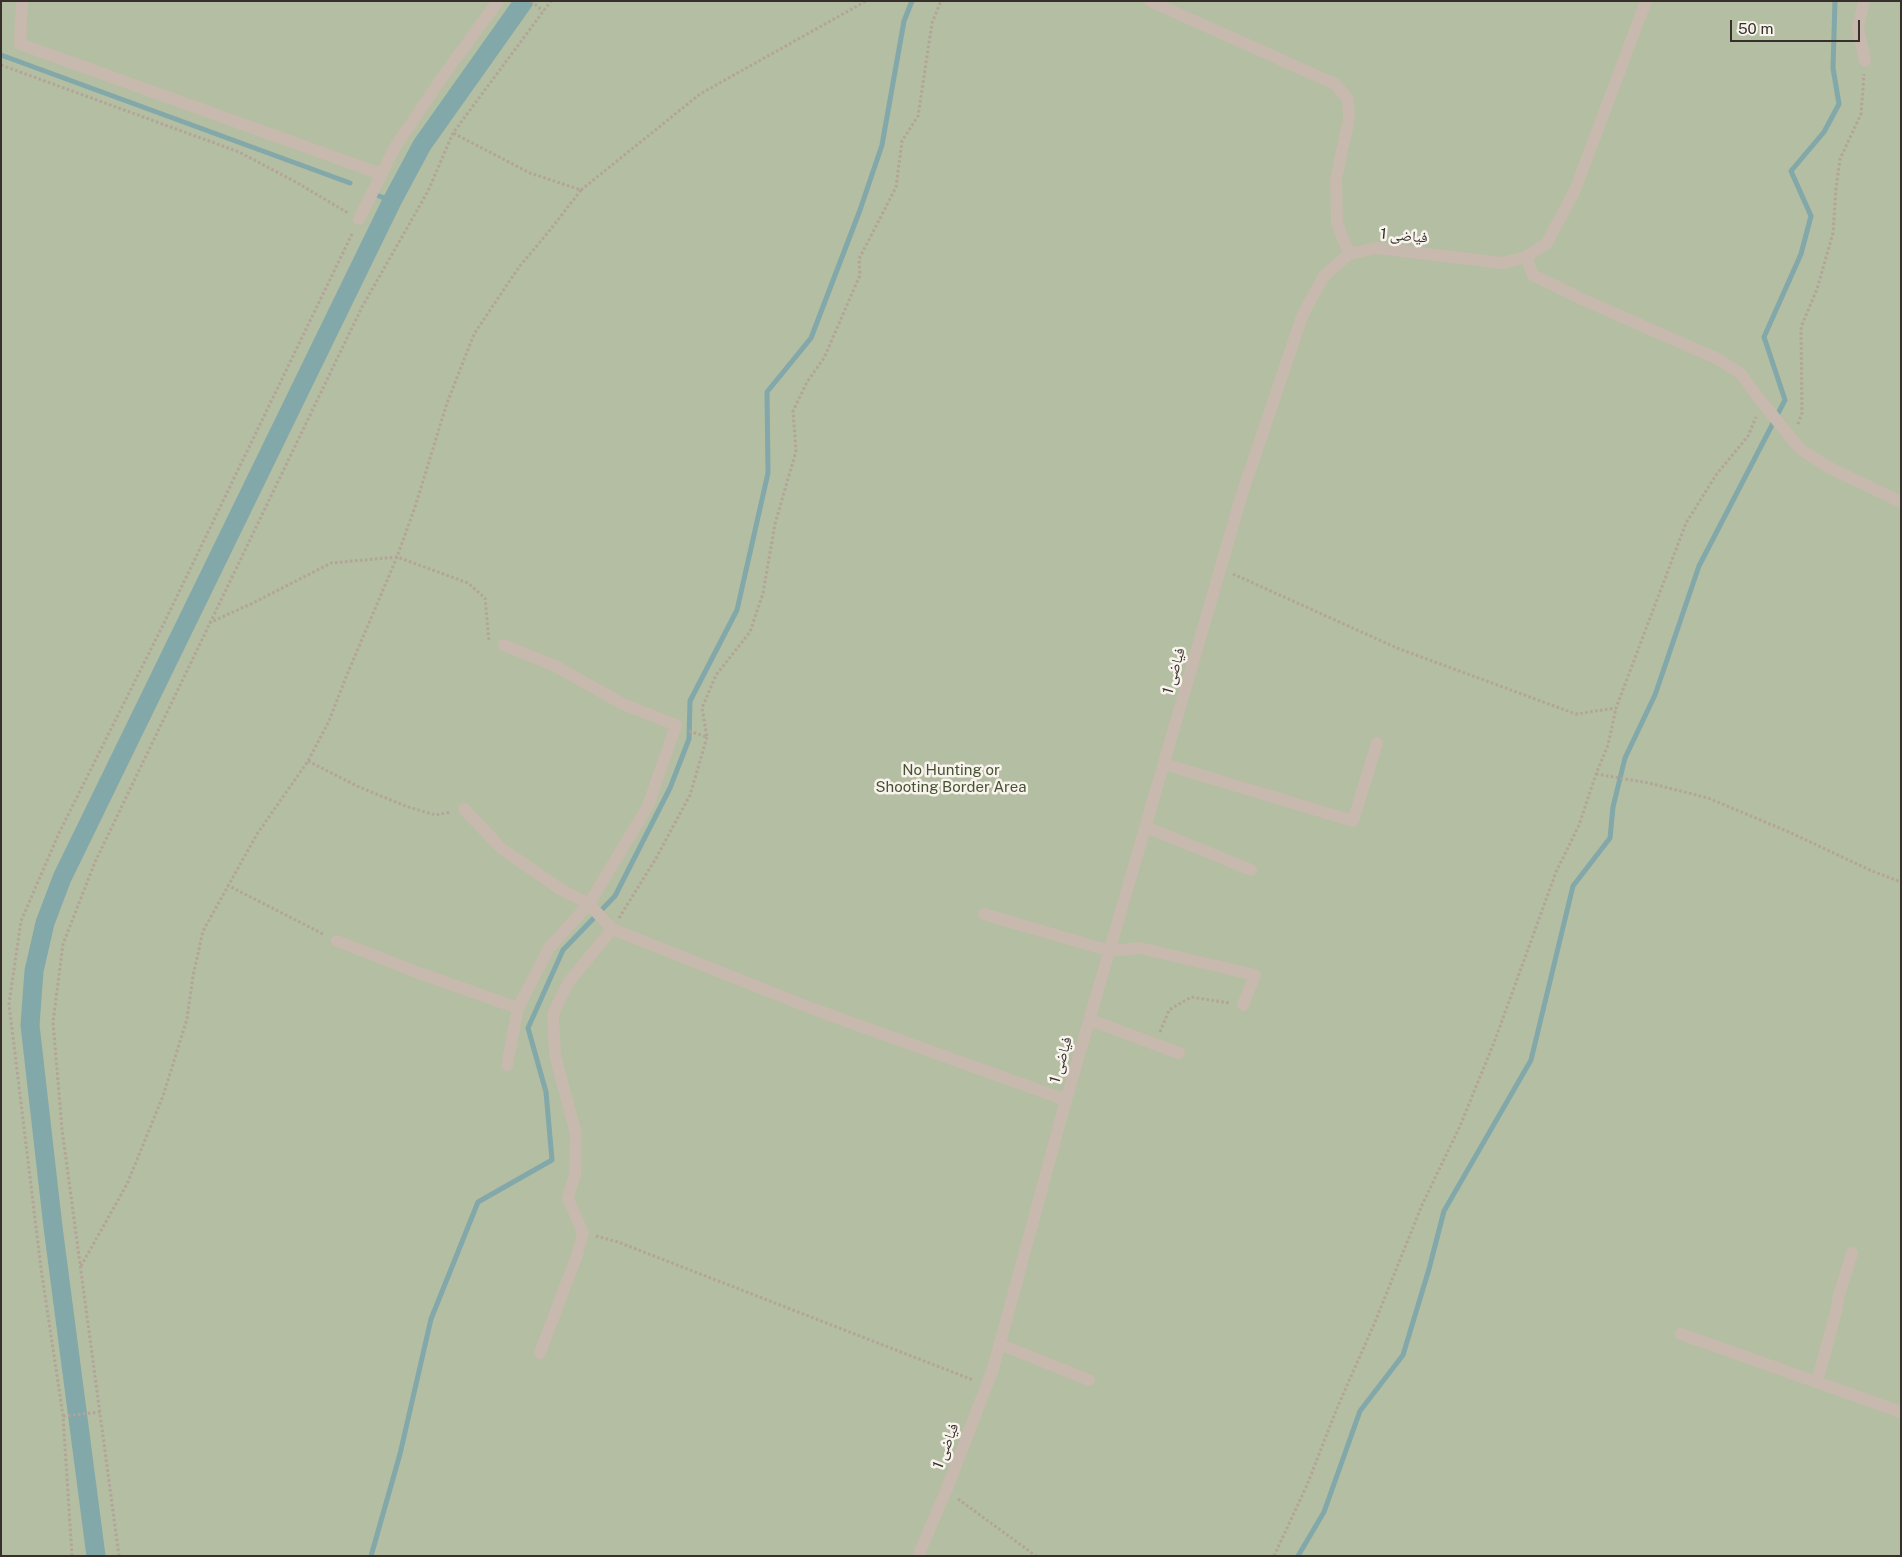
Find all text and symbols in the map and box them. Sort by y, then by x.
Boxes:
scale bar [1732,10,1862,42]
text: 50 m [1738,20,1773,37]
street label: فیاضی 1 [1380,225,1428,247]
street label: فیاضی 1 [1159,646,1189,696]
park label: No Hunting or Shooting Border Area [876,761,1026,796]
street label: فیاضی 1 [1046,1035,1076,1085]
street label: فیاضی 1 [929,1421,963,1471]

